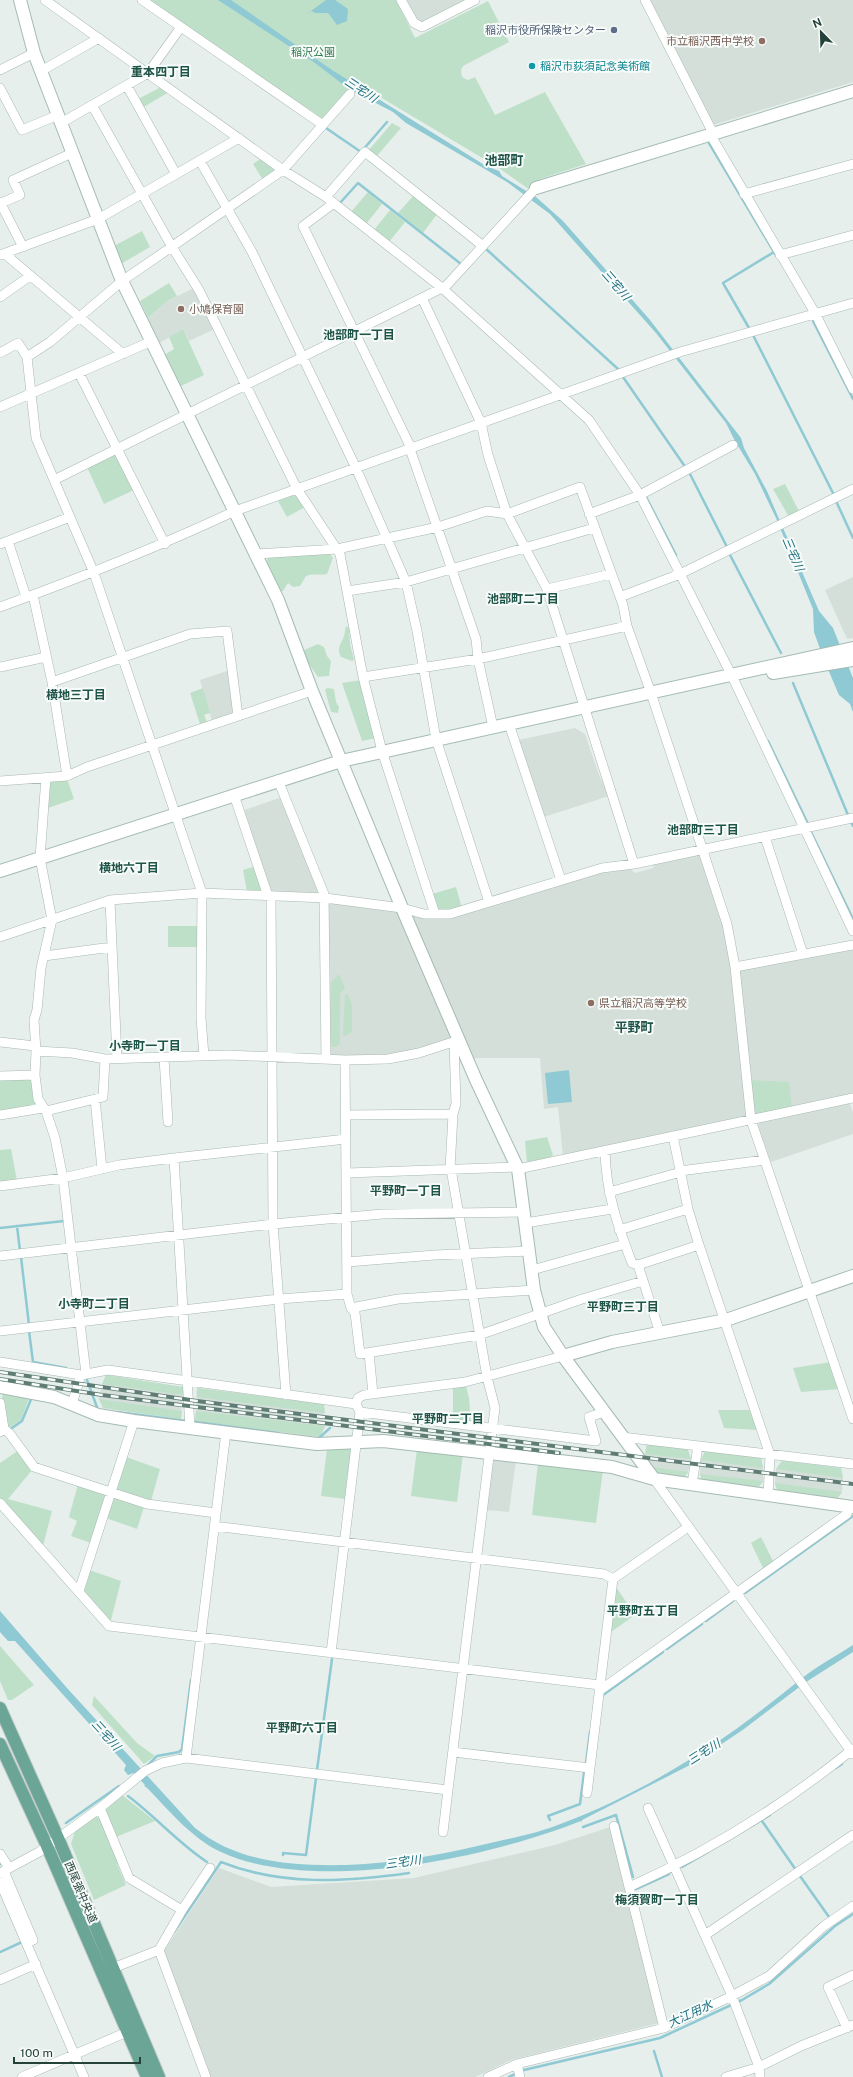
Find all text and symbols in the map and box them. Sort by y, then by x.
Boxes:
north arrow [801,12,841,52]
text: N [811,16,823,30]
place label: 稲沢市役所保険センター [485,24,606,36]
marker: 稲沢市役所保険センター [609,25,619,35]
place label: 市立稲沢西中学校 [666,35,754,47]
marker: 市立稲沢西中学校 [757,36,767,46]
park label: 稲沢公園 [291,46,335,58]
place label: 稲沢市荻須記念美術館 [540,60,650,72]
marker: 稲沢市荻須記念美術館 [527,61,537,71]
district label: 重本四丁目 [131,65,191,79]
water label: 三宅川 [342,74,382,107]
district label: 池部町 [484,153,524,168]
water label: 三宅川 [599,267,634,305]
place label: 小鳩保育園 [189,303,244,315]
marker: 小鳩保育園 [176,304,186,314]
district label: 池部町一丁目 [323,328,395,342]
water label: 三宅川 [780,535,807,575]
district label: 池部町二丁目 [487,592,559,606]
district label: 横地三丁目 [46,688,106,702]
district label: 池部町三丁目 [667,823,739,837]
district label: 横地六丁目 [99,861,159,875]
place label: 県立稲沢高等学校 [599,997,687,1009]
marker: 県立稲沢高等学校 [586,998,596,1008]
district label: 平野町 [614,1020,654,1035]
district label: 小寺町一丁目 [109,1039,181,1053]
district label: 平野町一丁目 [370,1184,442,1198]
district label: 小寺町二丁目 [58,1297,130,1311]
district label: 平野町三丁目 [587,1300,659,1314]
district label: 平野町二丁目 [412,1412,484,1426]
district label: 平野町五丁目 [607,1604,679,1618]
water label: 三宅川 [89,1717,125,1755]
district label: 平野町六丁目 [266,1721,338,1735]
water label: 三宅川 [685,1735,725,1767]
water label: 三宅川 [384,1852,424,1871]
street label: 西尾張中央道 [63,1859,99,1925]
district label: 梅須賀町一丁目 [615,1893,699,1907]
water label: 大江用水 [665,1997,717,2030]
scale bar [14,2039,140,2065]
text: 100 m [20,2046,53,2060]

